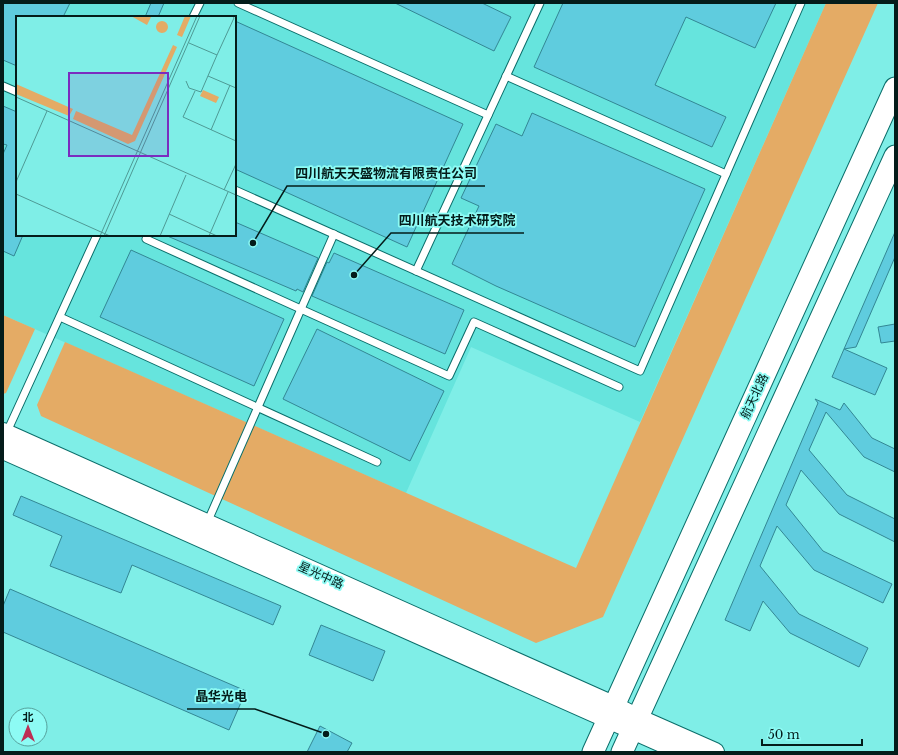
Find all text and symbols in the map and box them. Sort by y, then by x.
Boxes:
inset map [16,16,236,236]
callout: 四川航天天盛物流有限责任公司 [287,161,485,186]
text: 四川航天天盛物流有限责任公司 [295,165,477,182]
callout: 四川航天技术研究院 [391,208,524,233]
text: 四川航天技术研究院 [398,212,516,229]
street label: 航天北路 [737,371,771,421]
street label: 星光中路 [296,558,346,592]
callout: 晶华光电 [187,684,255,709]
text: 晶华光电 [195,688,247,705]
north arrow [8,707,48,747]
text: 北 [23,710,34,724]
scale bar [762,721,862,747]
text: 50 m [768,727,800,742]

